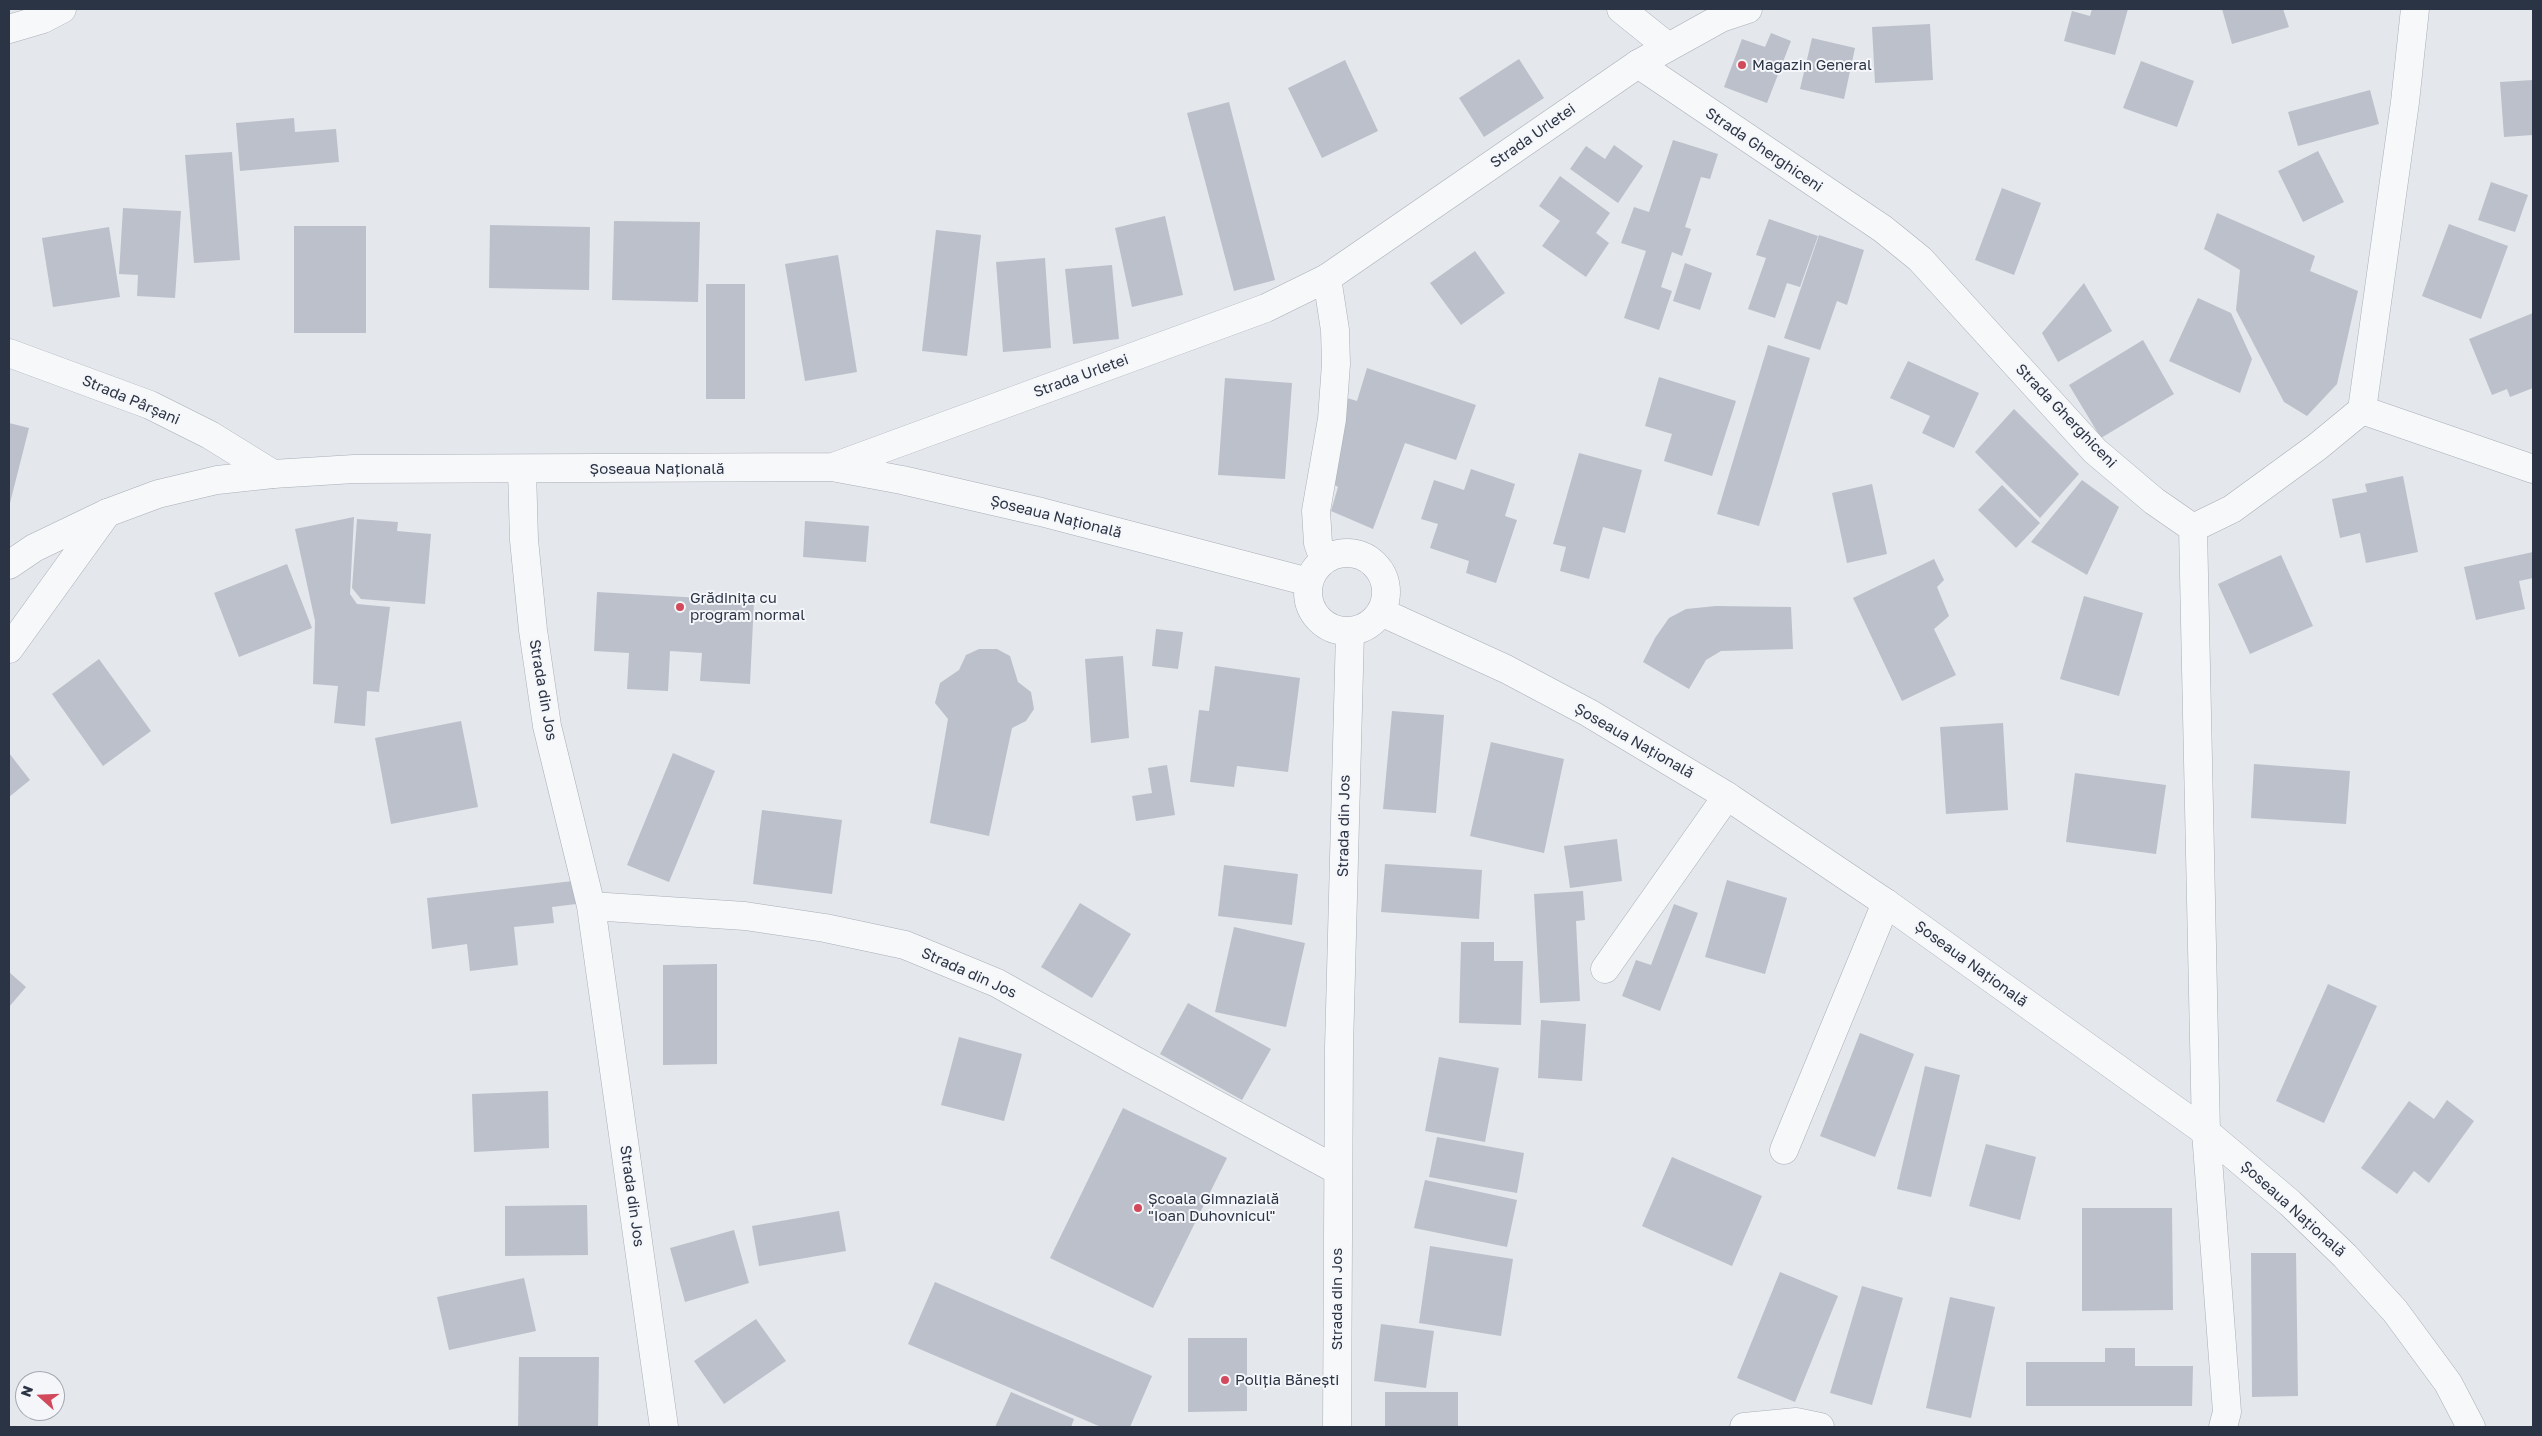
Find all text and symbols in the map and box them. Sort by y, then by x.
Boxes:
place label: Magazin General [1752,56,1872,74]
marker: Magazin General [1736,59,1748,71]
street label: Strada Urletei [1487,100,1579,172]
street label: Strada Gherghiceni [1702,104,1826,196]
street label: Strada Urletei [1031,350,1131,402]
street label: Strada Gherghiceni [2012,360,2120,472]
street label: Strada Pârșani [79,371,183,429]
street label: Șoseaua Națională [590,460,724,478]
street label: Șoseaua Națională [988,492,1124,542]
place label: Grădinița cu program normal [690,589,805,624]
marker: Grădinița cu program normal [674,601,686,613]
street label: Strada din Jos [525,638,561,742]
street label: Șoseaua Națională [1571,699,1697,783]
street label: Strada din Jos [1334,775,1354,877]
street label: Șoseaua Națională [1911,917,2031,1011]
street label: Strada din Jos [919,944,1019,1002]
street label: Strada din Jos [616,1144,648,1248]
street label: Șoseaua Națională [2237,1157,2349,1261]
place label: Școala Gimnazială "Ioan Duhovnicul" [1148,1190,1279,1225]
marker: Școala Gimnazială "Ioan Duhovnicul" [1132,1202,1144,1214]
street label: Strada din Jos [1328,1248,1346,1350]
north arrow [15,1371,65,1421]
place label: Poliția Bănești [1235,1371,1339,1389]
marker: Poliția Bănești [1219,1374,1231,1386]
text: N [17,1383,36,1399]

